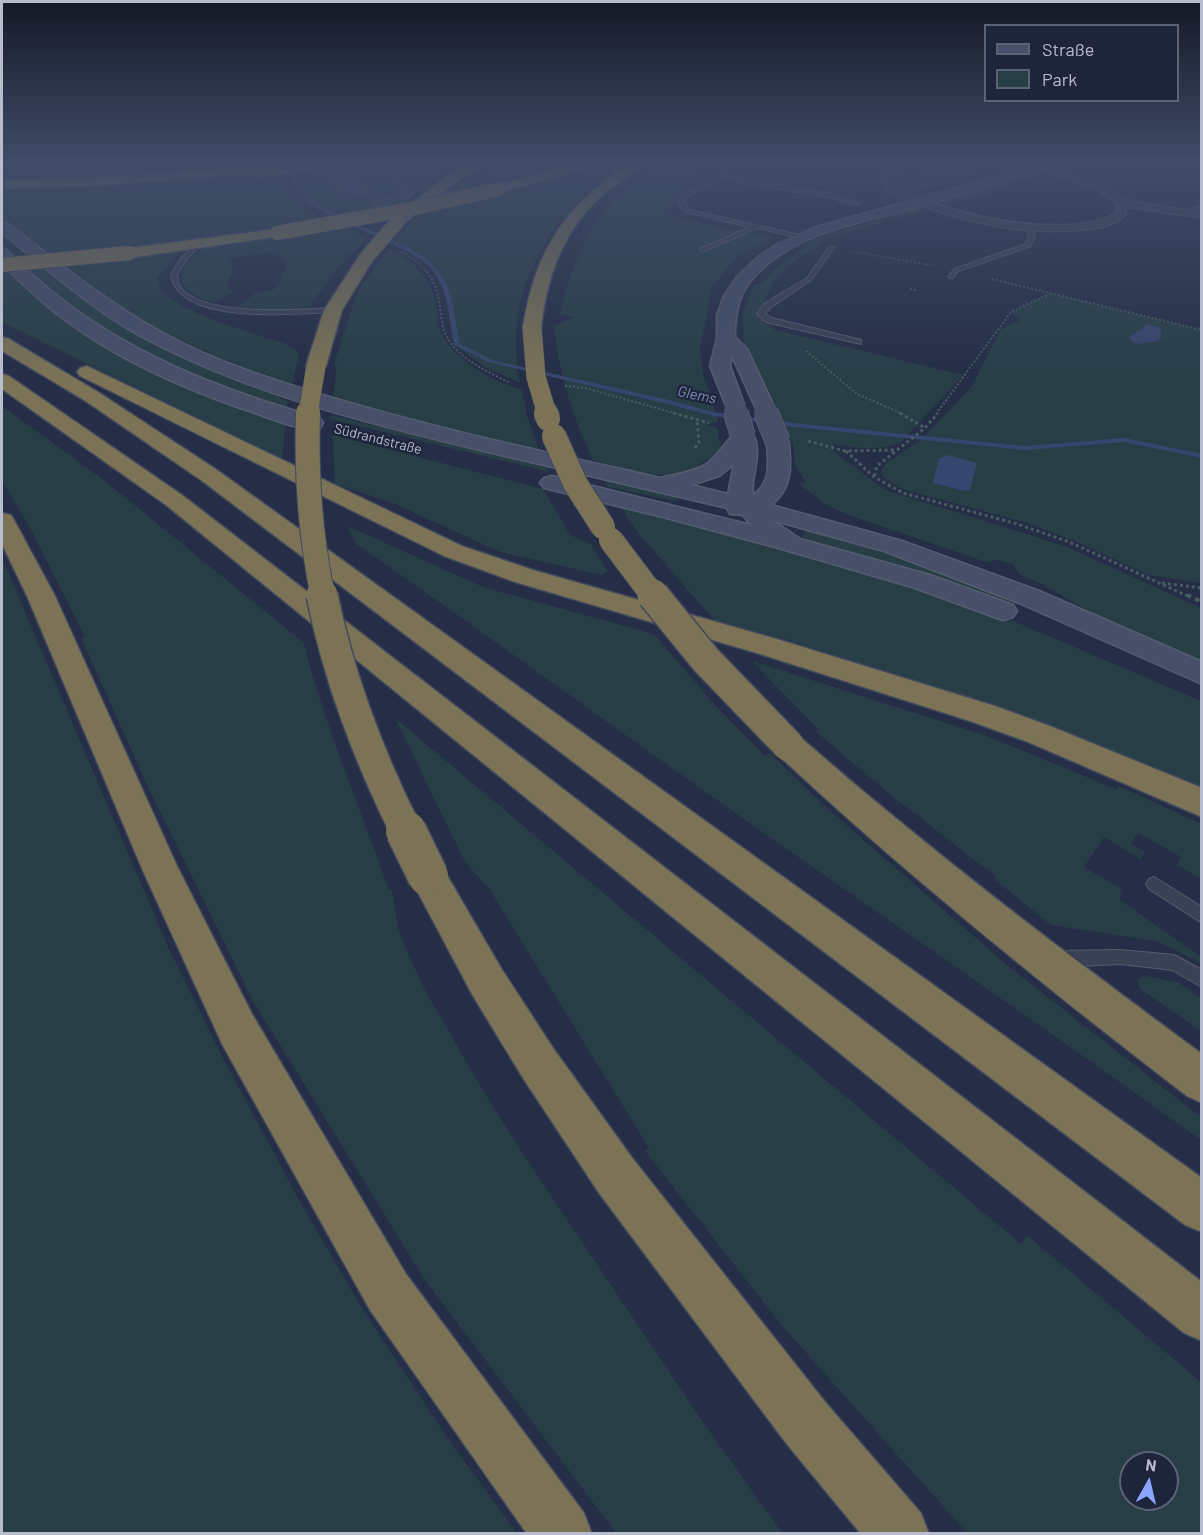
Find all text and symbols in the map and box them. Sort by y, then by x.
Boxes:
legend [984,24,1179,102]
text: Straße [1042,38,1094,60]
text: Park [1042,68,1077,90]
water label: Glems [676,382,718,408]
street label: Südrandstraße [332,420,424,458]
north arrow [1119,1451,1179,1511]
text: N [1145,1455,1158,1475]

